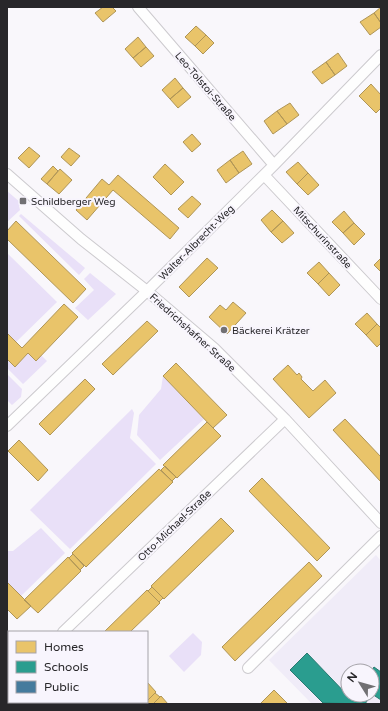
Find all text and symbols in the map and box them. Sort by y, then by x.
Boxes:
street label: Leo-Tolstoi-Straße [172,50,238,124]
marker: Schildberger Weg [18,196,28,206]
place label: Schildberger Weg [31,196,116,208]
street label: Walter-Albrecht-Weg [157,203,237,283]
street label: Mitschurinstraße [290,204,354,271]
street label: Friedrichshafner Straße [147,291,238,375]
marker: Bäckerei Krätzer [219,325,229,335]
place label: Bäckerei Krätzer [232,325,310,337]
street label: Otto-Michael-Straße [136,487,214,564]
legend [8,631,148,703]
text: Homes [44,640,84,654]
text: Schools [44,660,89,674]
north arrow [340,663,380,703]
text: N [345,670,360,685]
text: Public [44,680,79,694]

